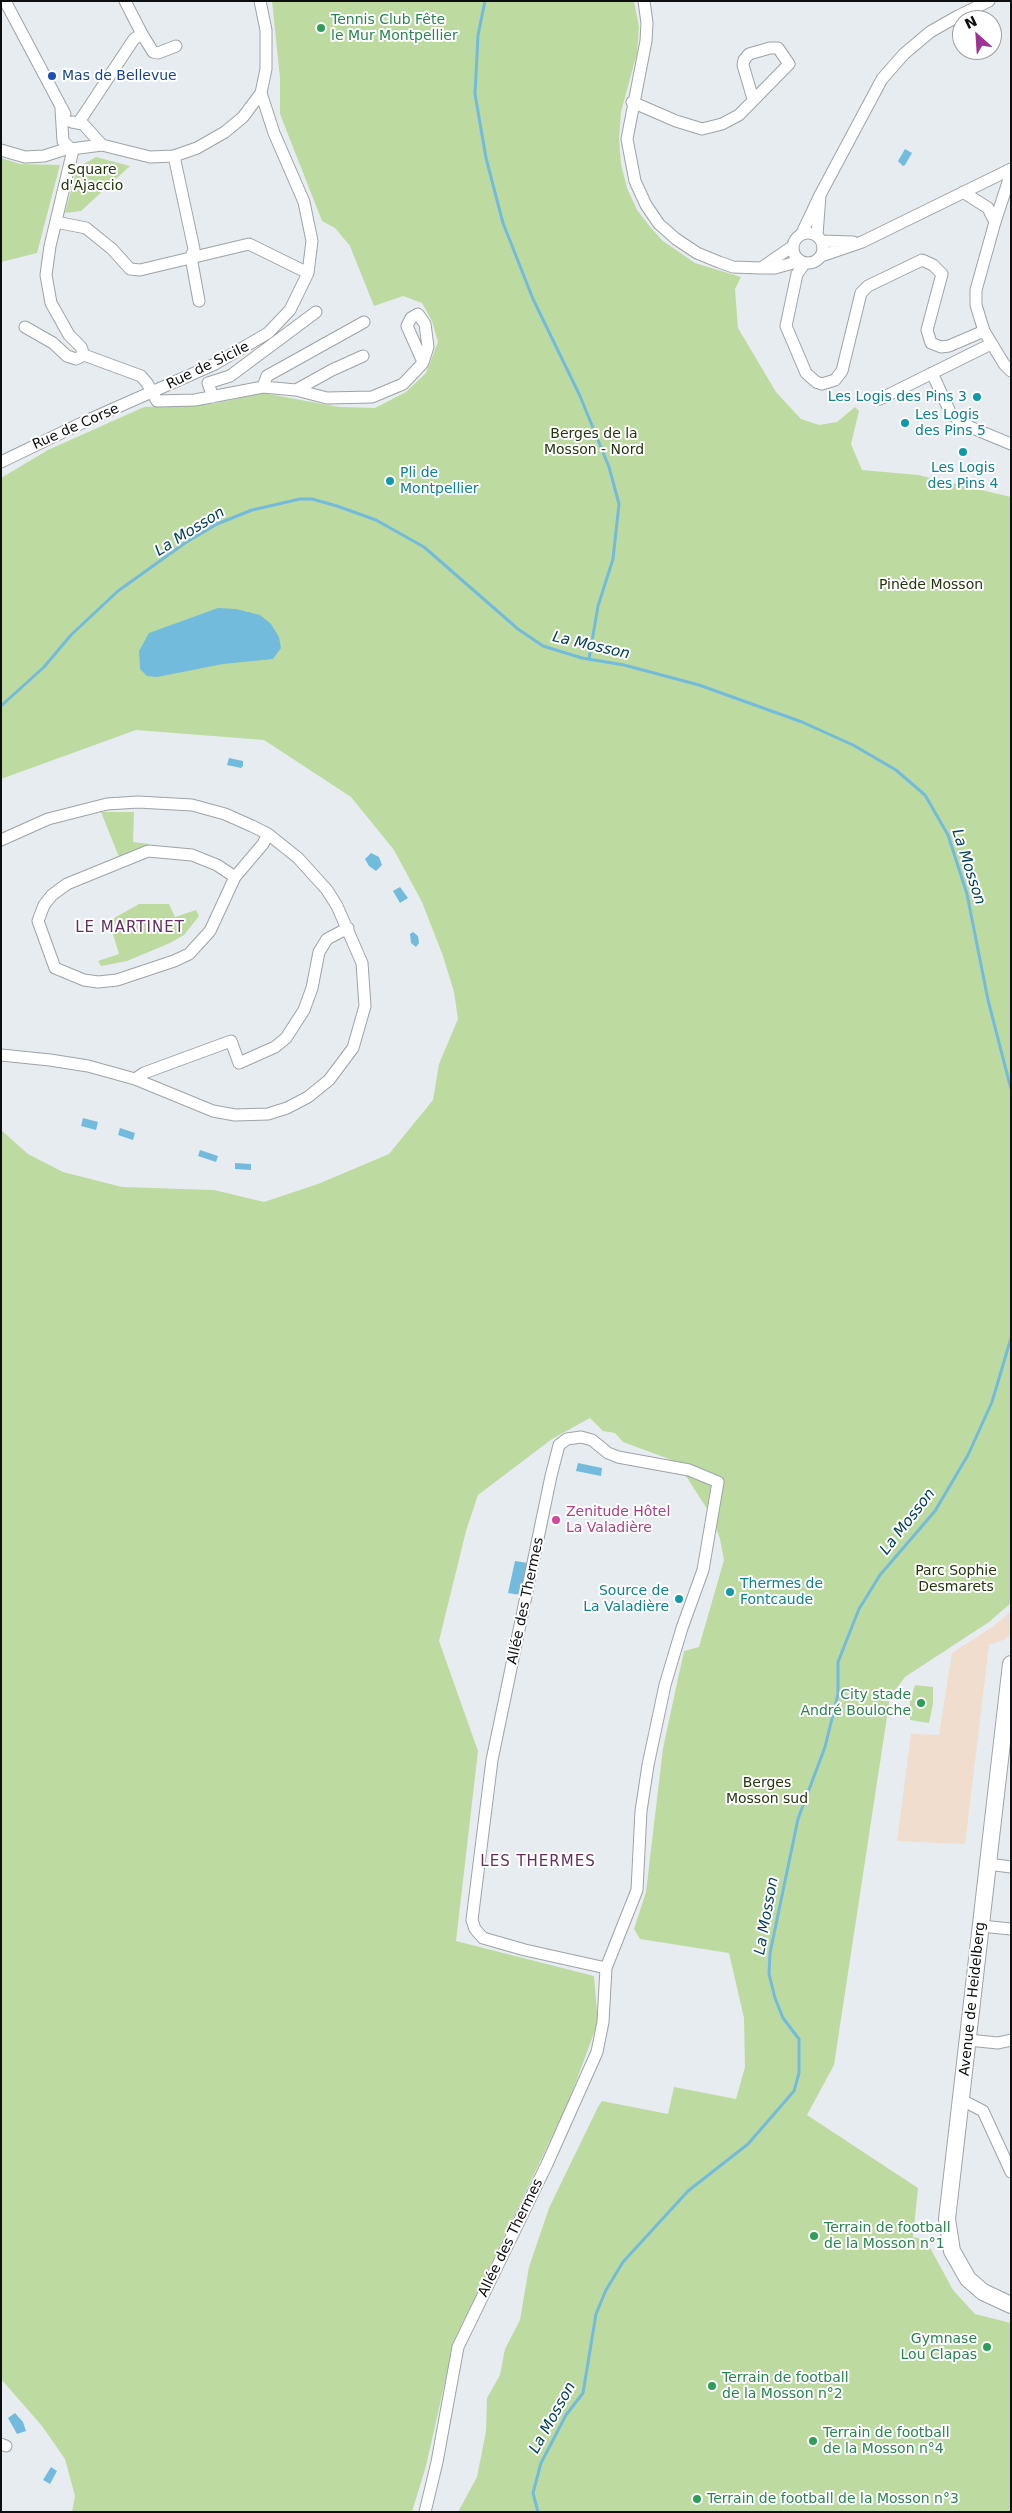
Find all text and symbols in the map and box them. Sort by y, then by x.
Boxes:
north arrow [952,10,1002,60]
place label: Tennis Club Fête le Mur Montpellier [331,12,458,44]
text: N [962,13,980,32]
marker: Tennis Club Fête le Mur Montpellier [315,22,327,34]
place label: Mas de Bellevue [62,68,177,84]
marker: Mas de Bellevue [46,70,58,82]
park label: Square d'Ajaccio [61,162,123,194]
street label: Rue de Sicile [164,339,252,393]
place label: Les Logis des Pins 3 [828,389,967,405]
marker: Les Logis des Pins 3 [971,391,983,403]
street label: Rue de Corse [30,400,122,454]
place label: Les Logis des Pins 5 [915,407,986,440]
marker: Les Logis des Pins 5 [899,417,911,429]
park label: Berges de la Mosson - Nord [544,426,644,458]
marker: Les Logis des Pins 4 [957,446,969,458]
place label: Les Logis des Pins 4 [928,460,998,492]
place label: Pli de Montpellier [400,465,479,498]
marker: Pli de Montpellier [384,475,396,487]
water label: La Mosson [152,504,228,560]
park label: Pinède Mosson [879,577,983,593]
water label: La Mosson [551,628,631,664]
water label: La Mosson [947,827,989,907]
district label: LE MARTINET [74,919,186,937]
water label: La Mosson [877,1485,939,1559]
place label: Zenitude Hôtel La Valadière [566,1504,670,1536]
marker: Zenitude Hôtel La Valadière [550,1514,562,1526]
street label: Allée des Thermes [504,1536,548,1666]
park label: Parc Sophie Desmarets [915,1563,997,1595]
place label: Thermes de Fontcaude [740,1576,823,1608]
place label: Source de La Valadière [583,1583,669,1615]
marker: Thermes de Fontcaude [724,1586,736,1598]
marker: Source de La Valadière [673,1593,685,1605]
place label: City stade André Bouloche [800,1687,911,1720]
marker: City stade André Bouloche [915,1697,927,1709]
park label: Berges Mosson sud [726,1775,808,1808]
district label: LES THERMES [479,1853,597,1871]
water label: La Mosson [751,1876,783,1956]
street label: Avenue de Heidelberg [957,1921,989,2077]
street label: Allée des Thermes [475,2176,547,2300]
place label: Terrain de football de la Mosson n°1 [824,2220,951,2252]
marker: Terrain de football de la Mosson n°1 [808,2230,820,2242]
place label: Gymnase Lou Clapas [901,2331,977,2364]
marker: Gymnase Lou Clapas [981,2341,993,2353]
place label: Terrain de football de la Mosson n°2 [722,2370,849,2402]
water label: La Mosson [526,2379,580,2457]
marker: Terrain de football de la Mosson n°2 [706,2380,718,2392]
place label: Terrain de football de la Mosson n°4 [823,2425,950,2458]
marker: Terrain de football de la Mosson n°4 [807,2435,819,2447]
place label: Terrain de football de la Mosson n°3 [707,2491,959,2507]
marker: Terrain de football de la Mosson n°3 [691,2493,703,2505]

